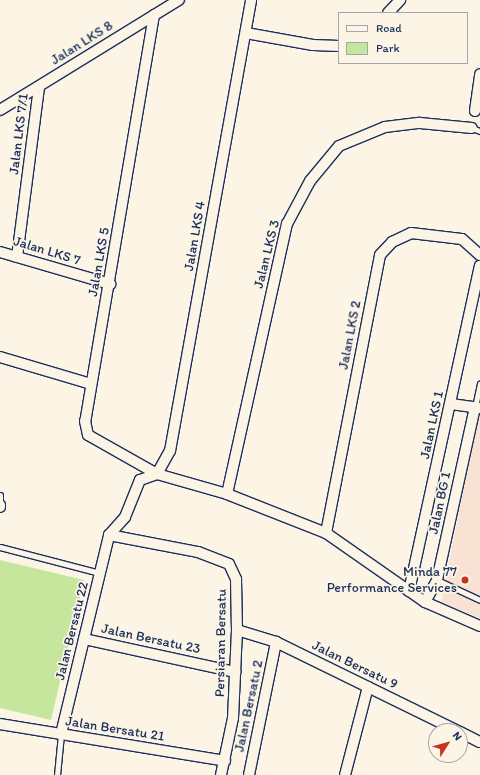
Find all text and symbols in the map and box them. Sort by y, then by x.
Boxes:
legend [338,12,468,64]
street label: Jalan LKS 8 [48,17,116,69]
text: Road [376,21,402,35]
text: Park [376,41,400,55]
street label: Jalan LKS 7/1 [6,93,32,175]
street label: Jalan LKS 4 [181,200,209,272]
street label: Jalan LKS 3 [250,218,284,290]
street label: Jalan LKS 5 [85,226,113,298]
street label: Jalan LKS 7 [12,233,82,269]
street label: Jalan LKS 2 [335,299,365,371]
street label: Jalan LKS 1 [417,390,447,460]
street label: Jalan BG 1 [425,470,455,536]
place label: Minda 77 Performance Services [327,564,457,596]
marker: Minda 77 Performance Services [460,575,470,585]
street label: Jalan Bersatu 22 [52,580,92,682]
street label: Persiaran Bersatu [212,589,230,697]
street label: Jalan Bersatu 23 [100,620,202,658]
street label: Jalan Bersatu 9 [309,637,401,693]
street label: Jalan Bersatu 2 [231,659,267,753]
street label: Jalan Bersatu 21 [64,713,166,745]
north arrow [428,723,468,763]
text: N [450,729,465,743]

